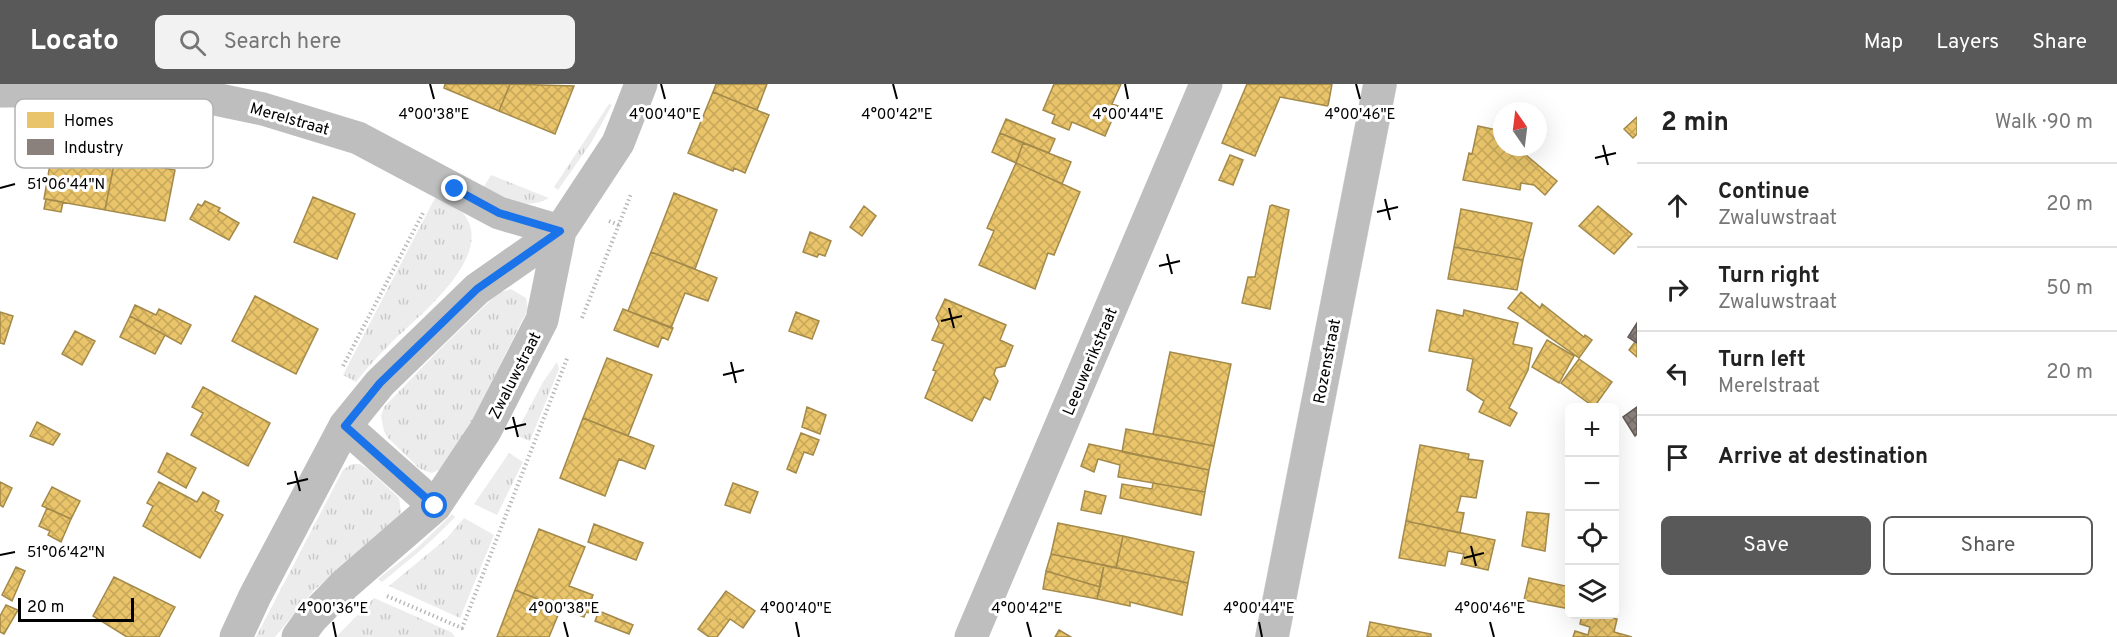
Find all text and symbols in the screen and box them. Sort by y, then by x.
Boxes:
search box [155,15,575,69]
text: Locato [30,24,119,60]
icon: search [176,26,209,59]
text: Search here [224,29,341,56]
text: Map [1864,29,1903,56]
text: Layers [1936,29,1999,56]
text: Share [2032,29,2087,56]
legend [15,99,213,168]
street label: Merelstraat [247,99,331,141]
north arrow [1493,102,1547,156]
text: 4°00'38"E [398,106,470,125]
text: 4°00'40"E [629,106,701,125]
text: 4°00'42"E [861,106,933,125]
text: 4°00'44"E [1092,106,1164,125]
text: 4°00'46"E [1324,106,1396,125]
text: 2 min [1661,107,1729,140]
text: Walk · 90 m [1995,110,2093,136]
text: Homes [64,112,114,132]
text: Industry [64,139,123,159]
route end [441,175,467,201]
text: 51°06'44"N [27,176,105,195]
text: Continue [1718,179,1809,206]
icon: ahead [1661,189,1694,222]
text: 20 m [2046,192,2093,218]
text: Zwaluwstraat [1718,206,1837,232]
text: Turn right [1718,263,1820,290]
icon: right [1661,273,1694,306]
text: 50 m [2046,276,2093,302]
text: Zwaluwstraat [1718,290,1837,316]
street label: Leeuwerikstraat [1059,305,1123,419]
street label: Rozenstraat [1310,317,1346,406]
street label: Zwaluwstraat [485,329,546,423]
text: Turn left [1718,347,1806,374]
icon: left [1661,357,1694,390]
text: 20 m [2046,360,2093,386]
text: Merelstraat [1718,374,1820,400]
map controls [1565,403,1619,619]
button: + [1565,403,1619,457]
icon: arrive [1661,441,1694,474]
text: Arrive at destination [1718,444,1928,471]
button: − [1565,457,1619,511]
route start [421,492,447,518]
button: locate [1565,511,1619,565]
button: Save [1661,516,1871,575]
button: Share [1883,516,2093,575]
text: 51°06'42"N [27,544,105,563]
button: layers [1565,565,1619,619]
scale bar [18,595,134,622]
text: 20 m [27,598,64,618]
text: 4°00'36"E [298,600,368,619]
text: 4°00'38"E [528,600,600,619]
text: 4°00'40"E [760,600,832,619]
text: 4°00'42"E [991,600,1063,619]
text: 4°00'44"E [1223,600,1295,619]
text: 4°00'46"E [1454,600,1526,619]

